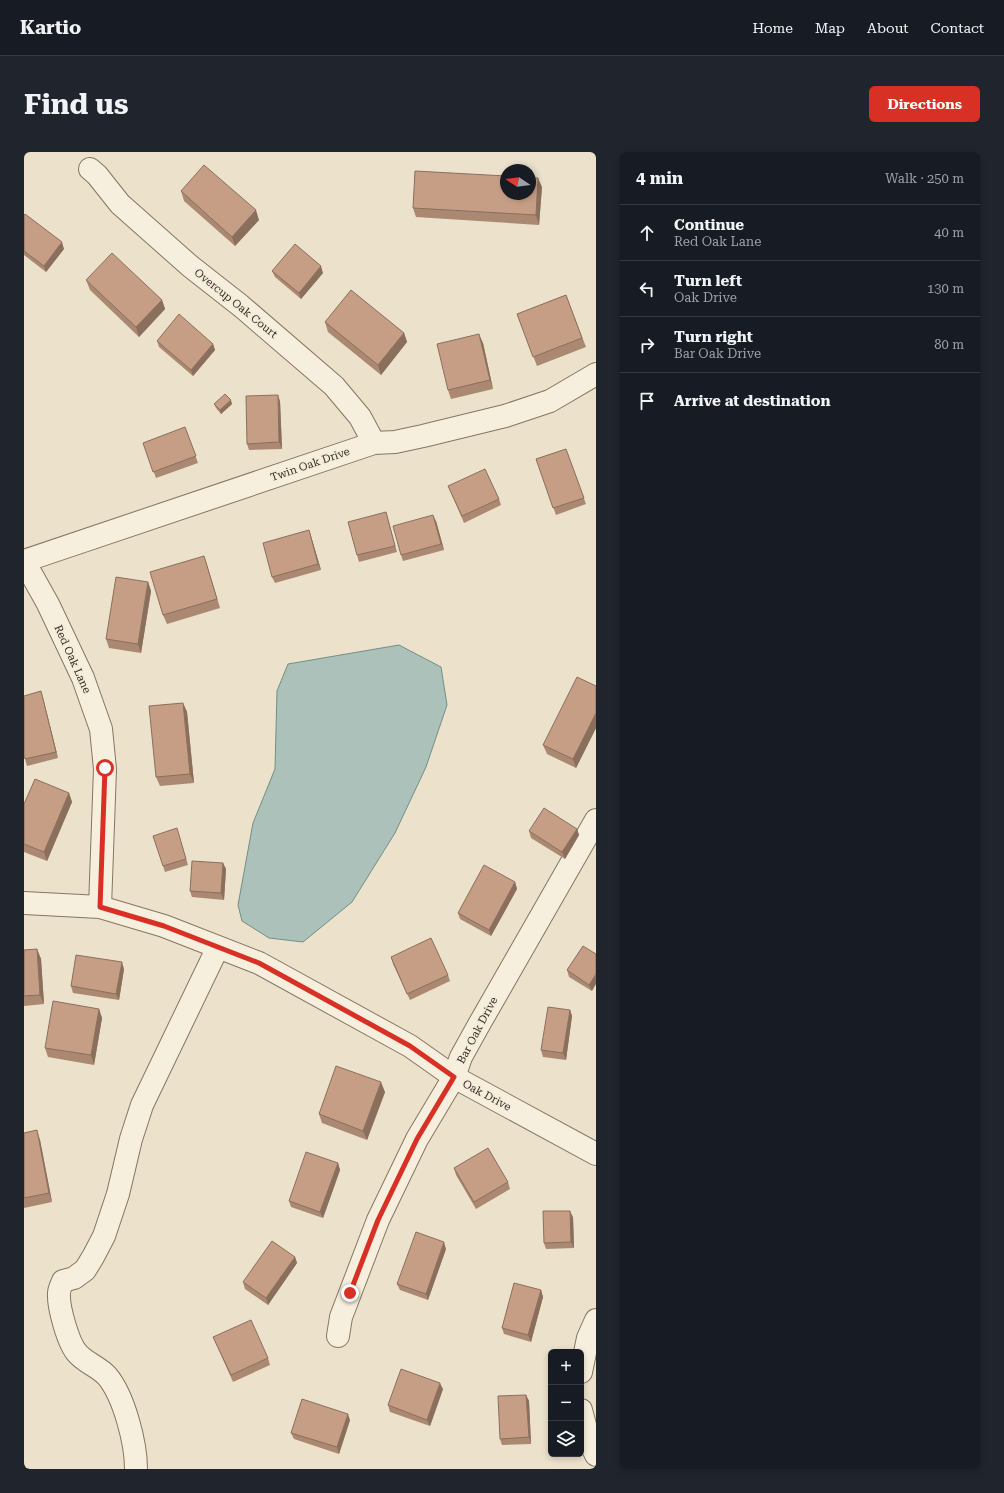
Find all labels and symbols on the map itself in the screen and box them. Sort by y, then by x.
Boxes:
north arrow [500,164,536,200]
street label: Overcup Oak Court [191,266,280,341]
street label: Twin Oak Drive [269,445,352,484]
street label: Red Oak Lane [52,623,94,696]
route start [96,759,114,777]
street label: Bar Oak Drive [454,995,500,1066]
street label: Oak Drive [460,1077,513,1114]
route end [341,1284,359,1302]

